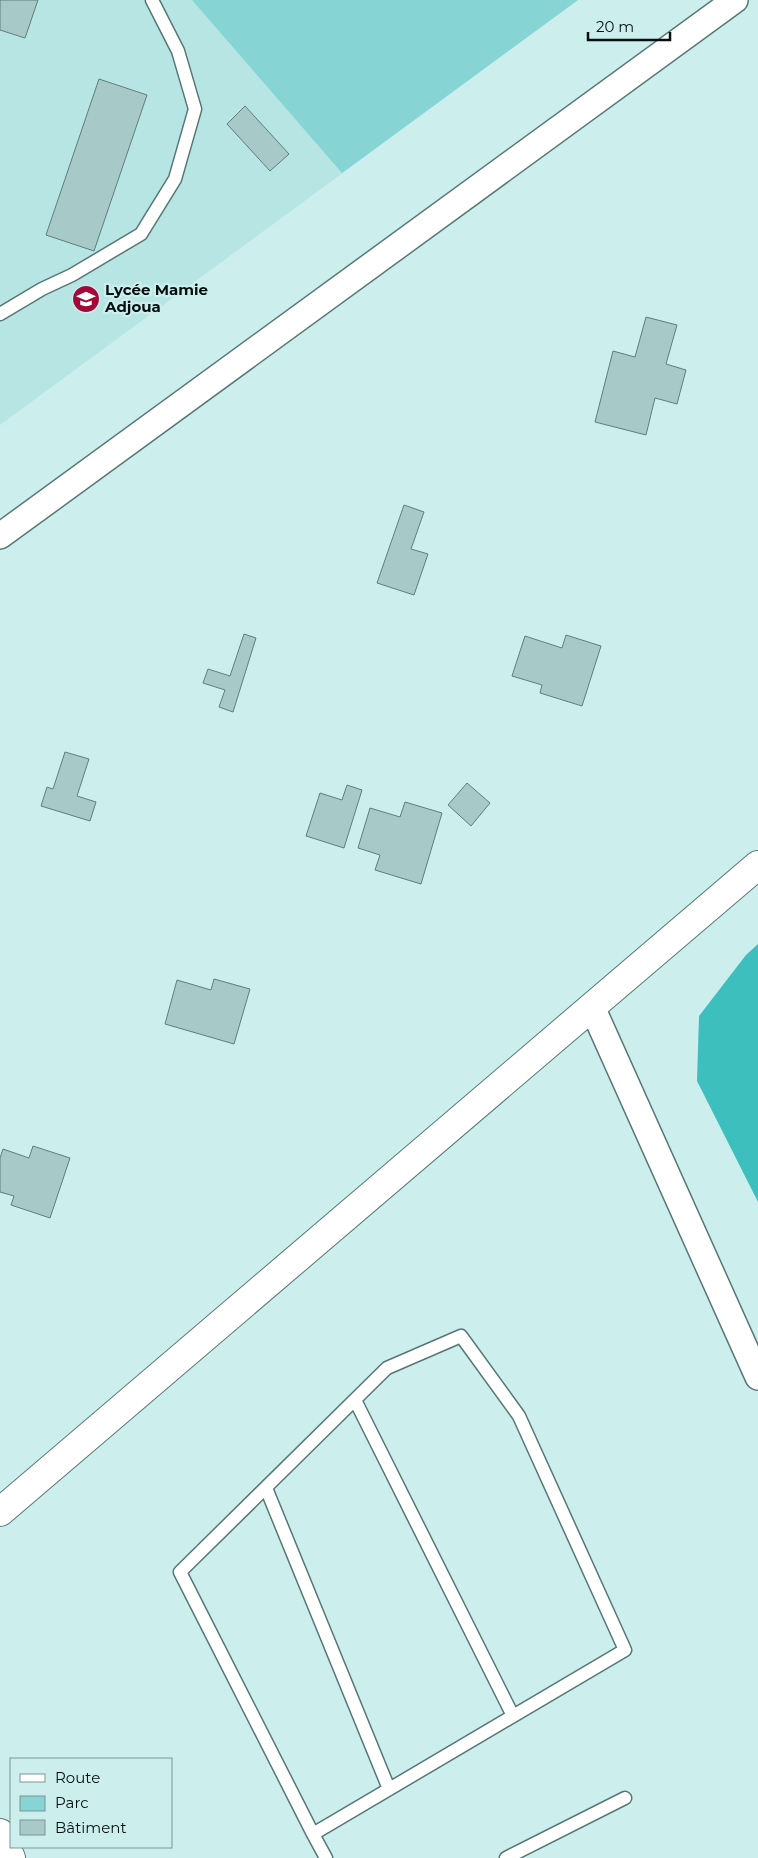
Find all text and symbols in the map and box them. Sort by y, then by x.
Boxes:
scale bar [588,10,670,42]
text: 20 m [596,17,634,36]
place label: Lycée Mamie Adjoua [104,280,208,316]
school or university icon: Lycée Mamie Adjoua [71,284,101,314]
legend [10,1758,172,1848]
text: Route [55,1768,100,1787]
text: Parc [55,1793,89,1812]
text: Bâtiment [55,1818,127,1837]

